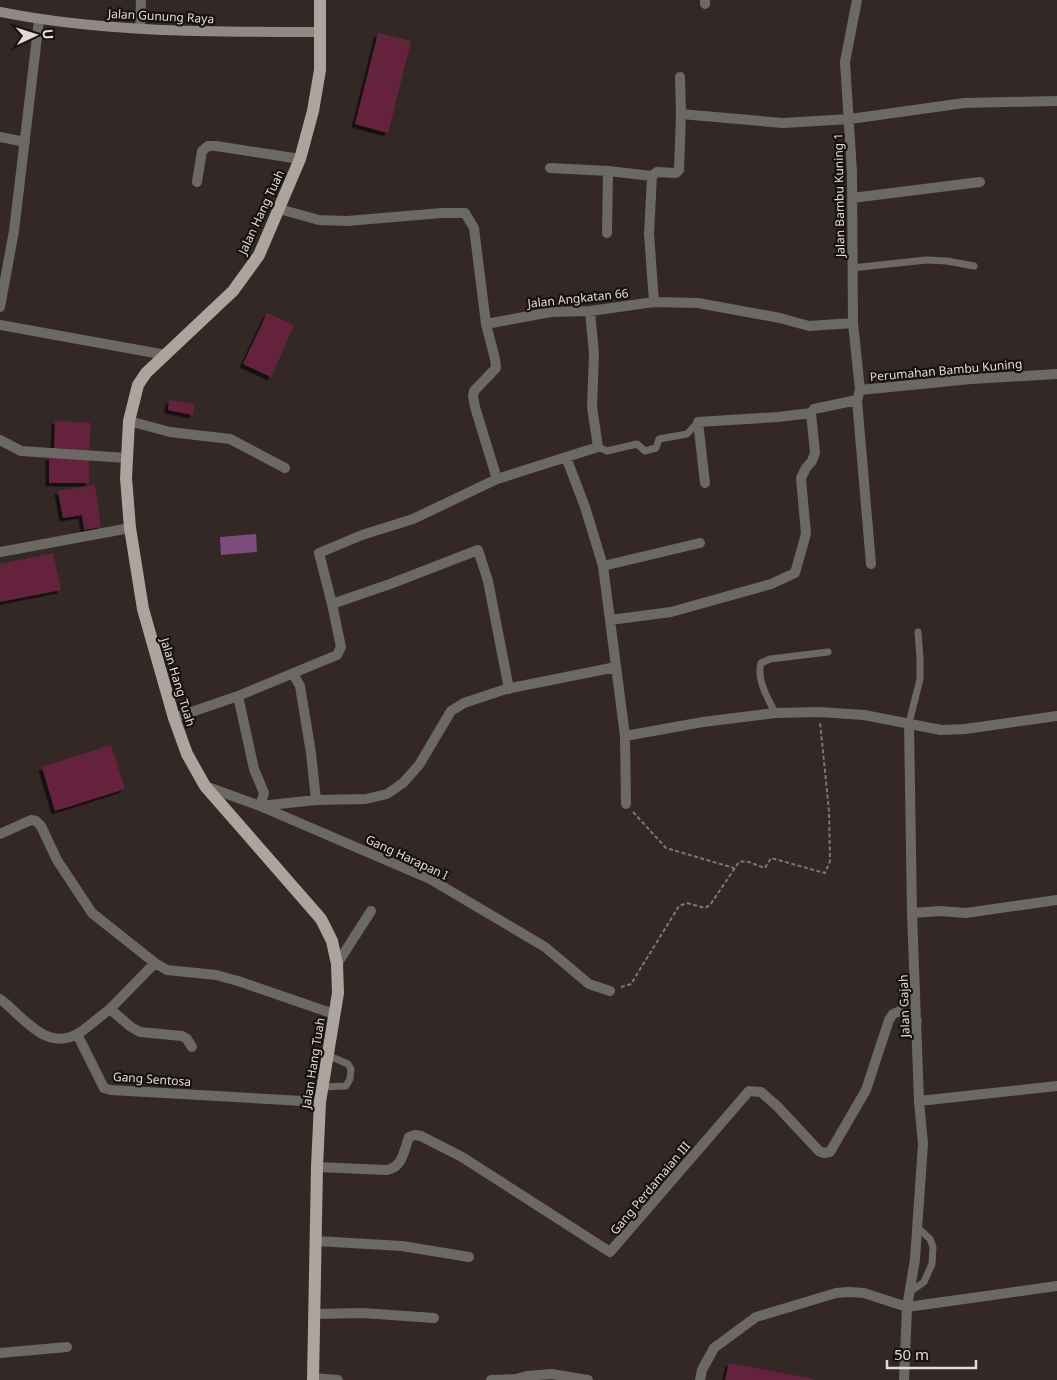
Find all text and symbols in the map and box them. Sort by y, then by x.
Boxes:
street label: Jalan Gunung Raya [106,5,215,27]
north arrow [10,10,60,60]
text: U [39,28,58,40]
street label: Jalan Bambu Kuning 1 [829,133,849,258]
street label: Jalan Hang Tuah [234,167,288,258]
street label: Jalan Angkatan 66 [526,284,629,312]
street label: Perumahan Bambu Kuning [869,355,1023,385]
street label: Jalan Hang Tuah [156,635,200,728]
street label: Gang Harapan I [363,830,451,884]
street label: Jalan Gajah [894,974,914,1039]
street label: Jalan Hang Tuah [297,1016,329,1111]
street label: Gang Sentosa [112,1068,192,1090]
street label: Gang Perdamaian III [606,1138,694,1238]
scale bar [887,1338,976,1370]
text: 50 m [894,1344,929,1364]

